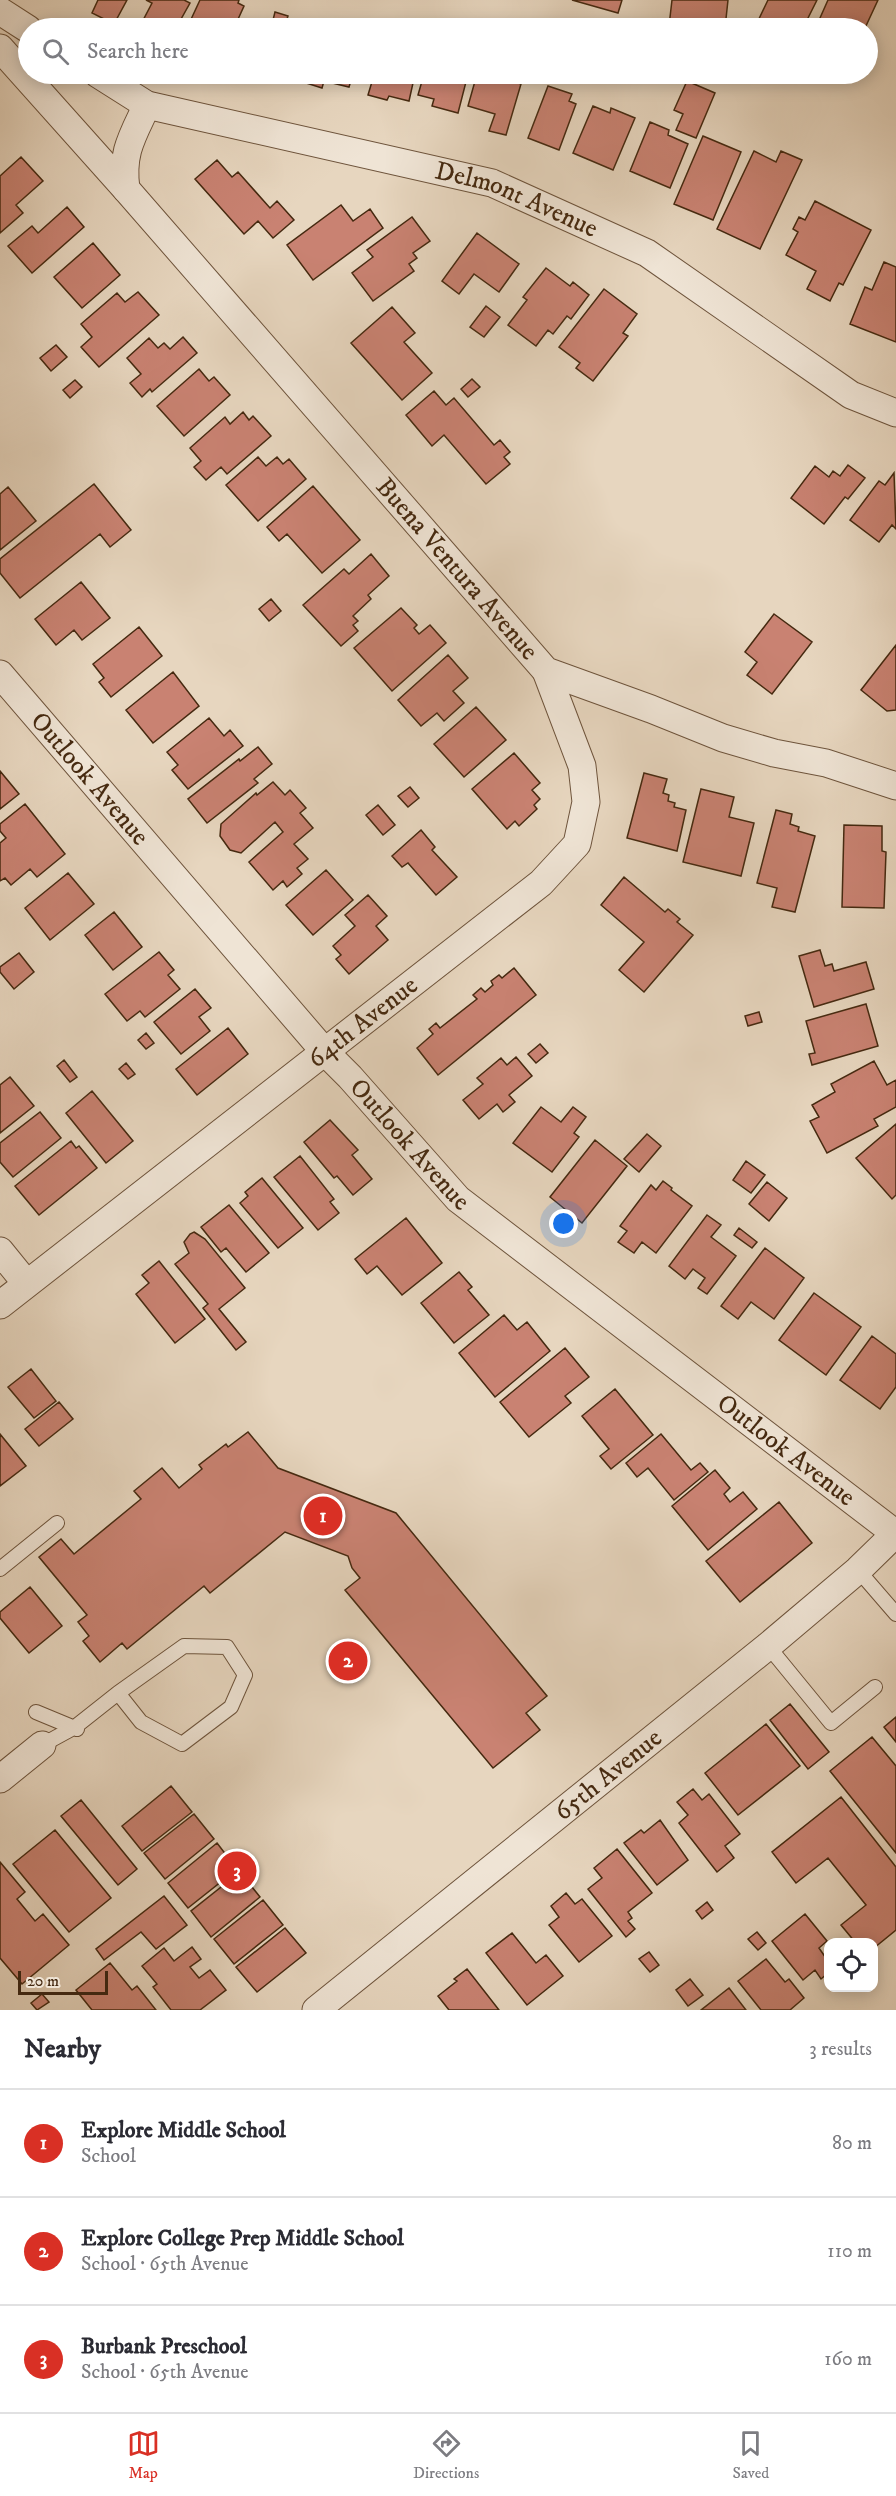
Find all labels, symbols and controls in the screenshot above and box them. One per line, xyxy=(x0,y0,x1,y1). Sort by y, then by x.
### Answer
search box xyxy=(18,18,878,84)
icon: search xyxy=(39,35,72,68)
text: Search here xyxy=(87,38,189,65)
street label: Delmont Avenue xyxy=(432,154,603,245)
street label: Buena Ventura Avenue xyxy=(369,471,546,667)
street label: Outlook Avenue xyxy=(23,705,156,852)
street label: 64th Avenue xyxy=(301,969,425,1075)
street label: Outlook Avenue xyxy=(342,1072,476,1218)
your location xyxy=(549,1209,578,1238)
street label: Outlook Avenue xyxy=(710,1387,862,1513)
pin: 1 xyxy=(304,1494,342,1538)
pin: 2 xyxy=(328,1638,368,1684)
street label: 65th Avenue xyxy=(547,1721,669,1828)
pin: 3 xyxy=(218,1848,256,1894)
map controls xyxy=(824,1938,878,1992)
button: locate xyxy=(824,1938,878,1992)
scale bar xyxy=(18,1968,108,1996)
text: 20 m xyxy=(27,1971,59,1991)
text: Nearby xyxy=(24,2033,101,2066)
text: 3 results xyxy=(809,2037,872,2062)
text: Explore Middle School xyxy=(81,2117,286,2144)
text: 1 xyxy=(40,2131,47,2156)
text: 80 m xyxy=(832,2131,872,2156)
text: School xyxy=(81,2144,136,2169)
text: Explore College Prep Middle School xyxy=(81,2225,404,2252)
text: 2 xyxy=(39,2239,48,2264)
text: 110 m xyxy=(827,2239,872,2264)
text: School · 65th Avenue xyxy=(81,2252,249,2277)
text: Burbank Preschool xyxy=(81,2333,247,2360)
text: 3 xyxy=(40,2347,47,2372)
text: 160 m xyxy=(824,2347,872,2372)
text: School · 65th Avenue xyxy=(81,2360,249,2385)
tab: Map xyxy=(127,2427,160,2483)
tab: Directions xyxy=(413,2427,479,2483)
tab: Saved xyxy=(733,2427,769,2483)

